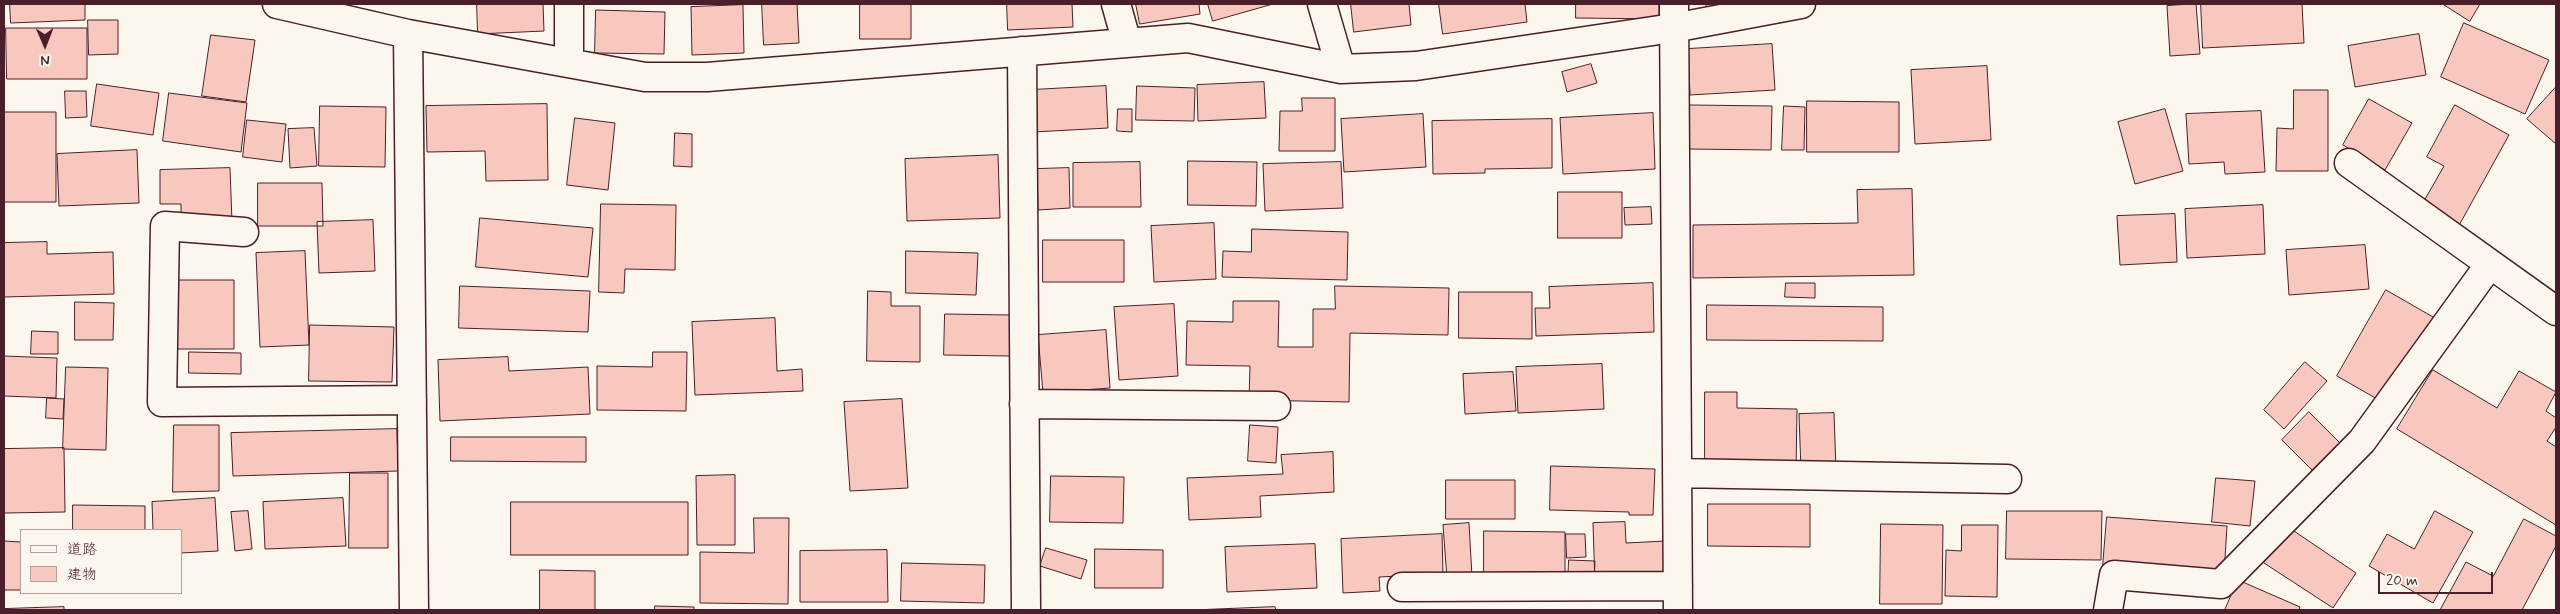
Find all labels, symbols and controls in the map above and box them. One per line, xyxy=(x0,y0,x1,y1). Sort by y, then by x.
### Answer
north arrow xyxy=(20,20,70,70)
text: N xyxy=(40,51,50,69)
legend xyxy=(20,529,182,594)
text: 道路 xyxy=(67,540,97,560)
scale bar xyxy=(2380,562,2495,594)
text: 建物 xyxy=(67,565,97,585)
text: 20 m xyxy=(2386,571,2418,591)

